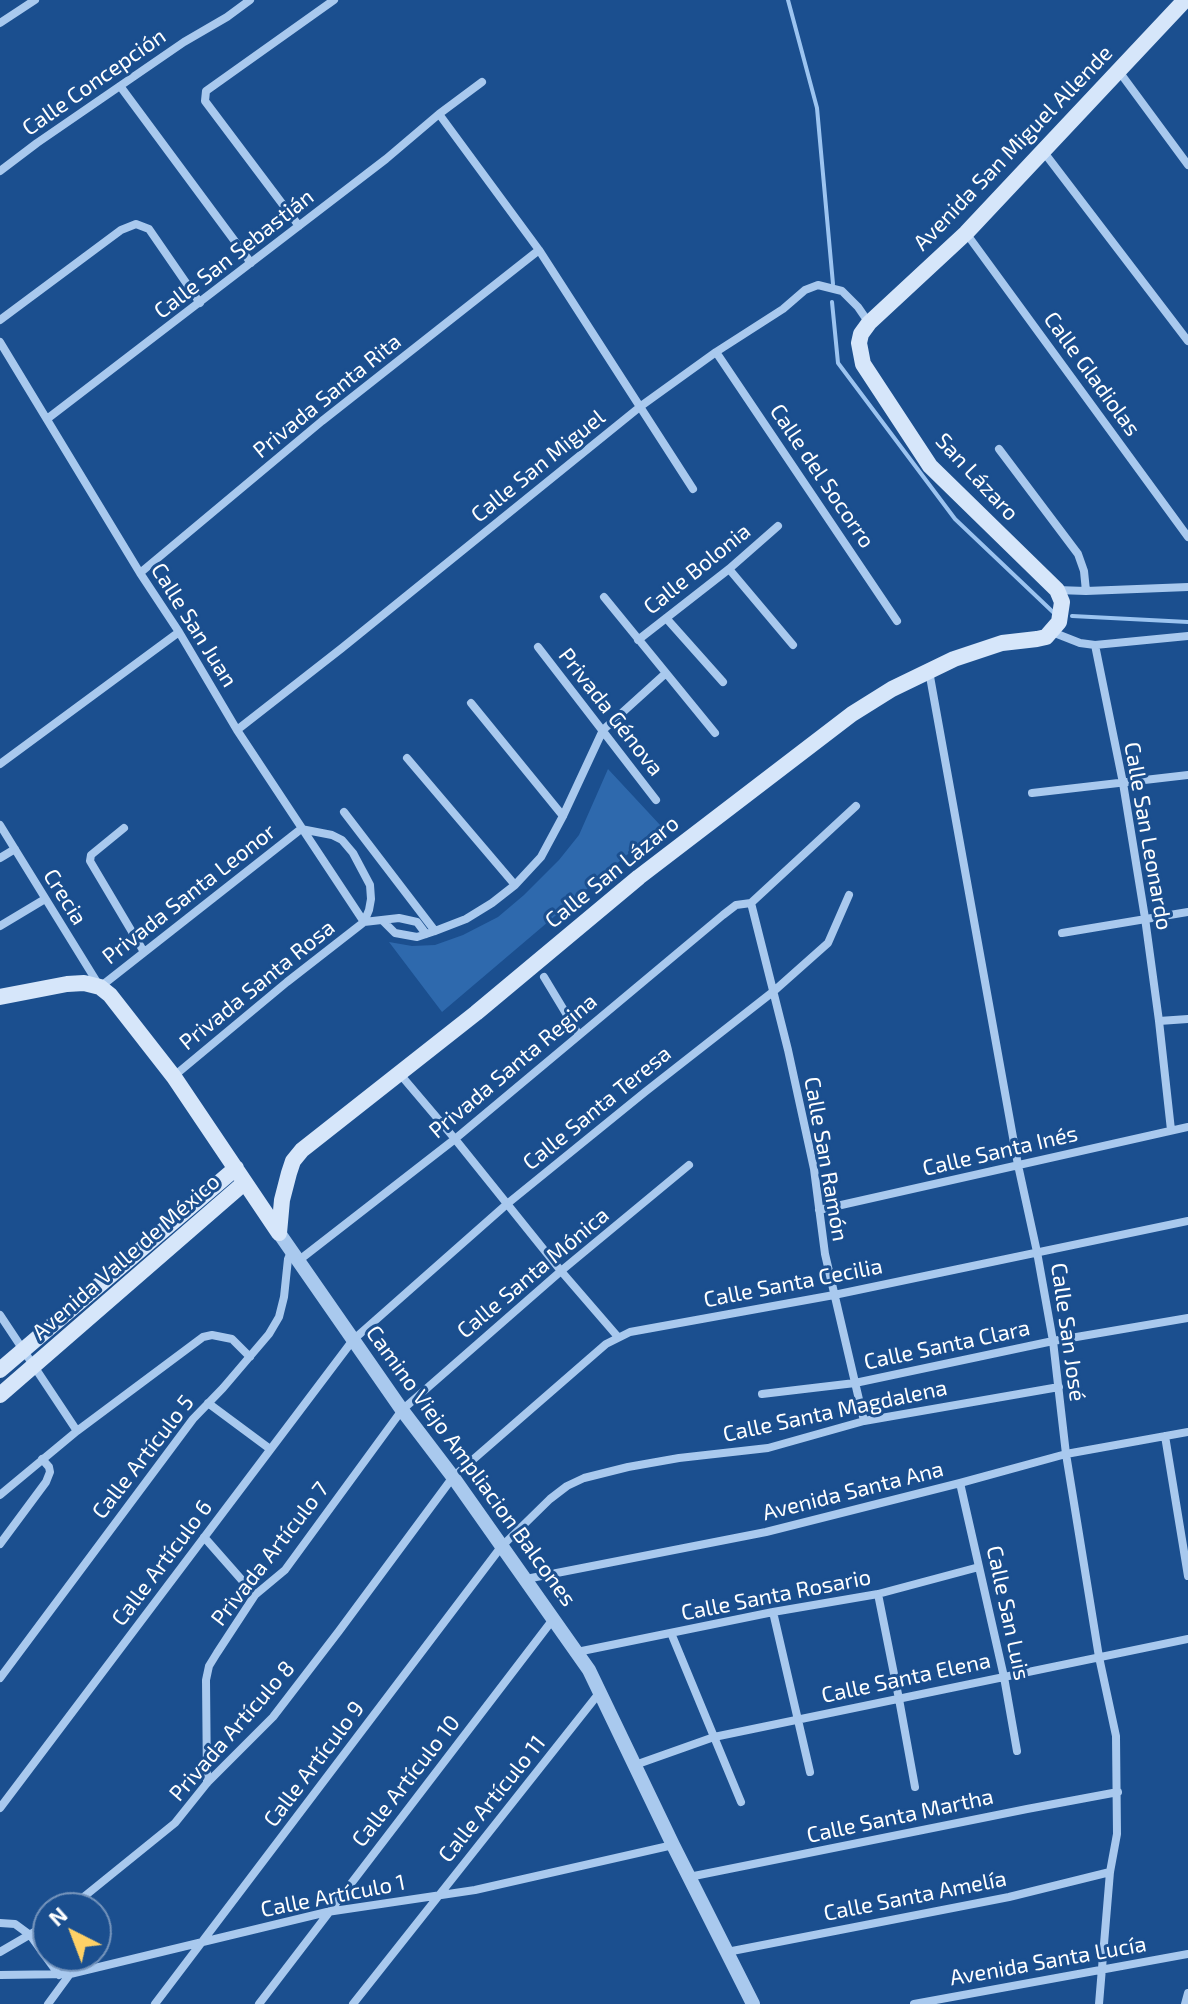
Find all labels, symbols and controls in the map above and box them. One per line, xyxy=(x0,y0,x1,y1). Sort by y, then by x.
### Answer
street label: Calle Concepción xyxy=(17,23,171,141)
street label: Avenida San Miguel Allende xyxy=(908,40,1118,256)
street label: Calle San Sebastián xyxy=(149,184,319,324)
street label: Calle Gladiolas xyxy=(1038,307,1146,441)
street label: Privada Santa Rita xyxy=(248,328,406,464)
street label: Calle del Socorro xyxy=(764,399,880,553)
street label: Calle San Miguel xyxy=(466,404,610,528)
street label: San Lázaro xyxy=(930,428,1024,526)
street label: Calle Bolonia xyxy=(638,518,756,620)
street label: Calle San Juan xyxy=(145,558,243,692)
street label: Privada Génova xyxy=(553,643,669,781)
street label: Calle San Leonardo xyxy=(1118,740,1178,932)
street label: Calle San Lázaro xyxy=(540,810,684,934)
street label: Privada Santa Leonor xyxy=(97,818,281,970)
street label: Crecia xyxy=(38,864,92,930)
street label: Privada Santa Rosa xyxy=(174,914,340,1056)
street label: Privada Santa Regina xyxy=(424,988,602,1144)
street label: Calle Santa Teresa xyxy=(518,1040,676,1176)
street label: Calle San Ramón xyxy=(799,1075,853,1243)
street label: Calle Santa Inés xyxy=(920,1120,1080,1182)
street label: Avenida Valle de México xyxy=(27,1168,225,1346)
street label: Calle Santa Mónica xyxy=(452,1202,614,1344)
street label: Calle Santa Cecilia xyxy=(701,1253,885,1313)
street label: Calle San José xyxy=(1045,1261,1091,1403)
street label: Calle Santa Clara xyxy=(862,1315,1032,1375)
street label: Camino Viejo Ampliacion Balcones xyxy=(360,1321,582,1611)
street label: Calle Santa Magdalena xyxy=(721,1374,949,1448)
street label: Calle Artículo 5 xyxy=(86,1390,200,1524)
street label: Avenida Santa Ana xyxy=(760,1456,946,1526)
street label: Privada Artículo 7 xyxy=(206,1477,334,1631)
street label: Calle Artículo 6 xyxy=(106,1495,218,1631)
street label: Calle San Luis xyxy=(981,1543,1035,1683)
street label: Calle Santa Rosario xyxy=(679,1564,873,1626)
street label: Calle Santa Elena xyxy=(819,1647,993,1709)
street label: Privada Artículo 8 xyxy=(164,1655,300,1807)
street label: Calle Artículo 9 xyxy=(258,1696,370,1832)
street label: Calle Artículo 10 xyxy=(346,1710,466,1852)
street label: Calle Artículo 11 xyxy=(433,1730,551,1868)
street label: Calle Santa Martha xyxy=(804,1783,996,1849)
street label: Calle Santa Amelía xyxy=(821,1865,1009,1927)
street label: Calle Artículo 1 xyxy=(258,1869,408,1923)
north arrow xyxy=(32,1892,112,1972)
text: N xyxy=(43,1901,72,1931)
street label: Avenida Santa Lucía xyxy=(948,1931,1148,1991)

